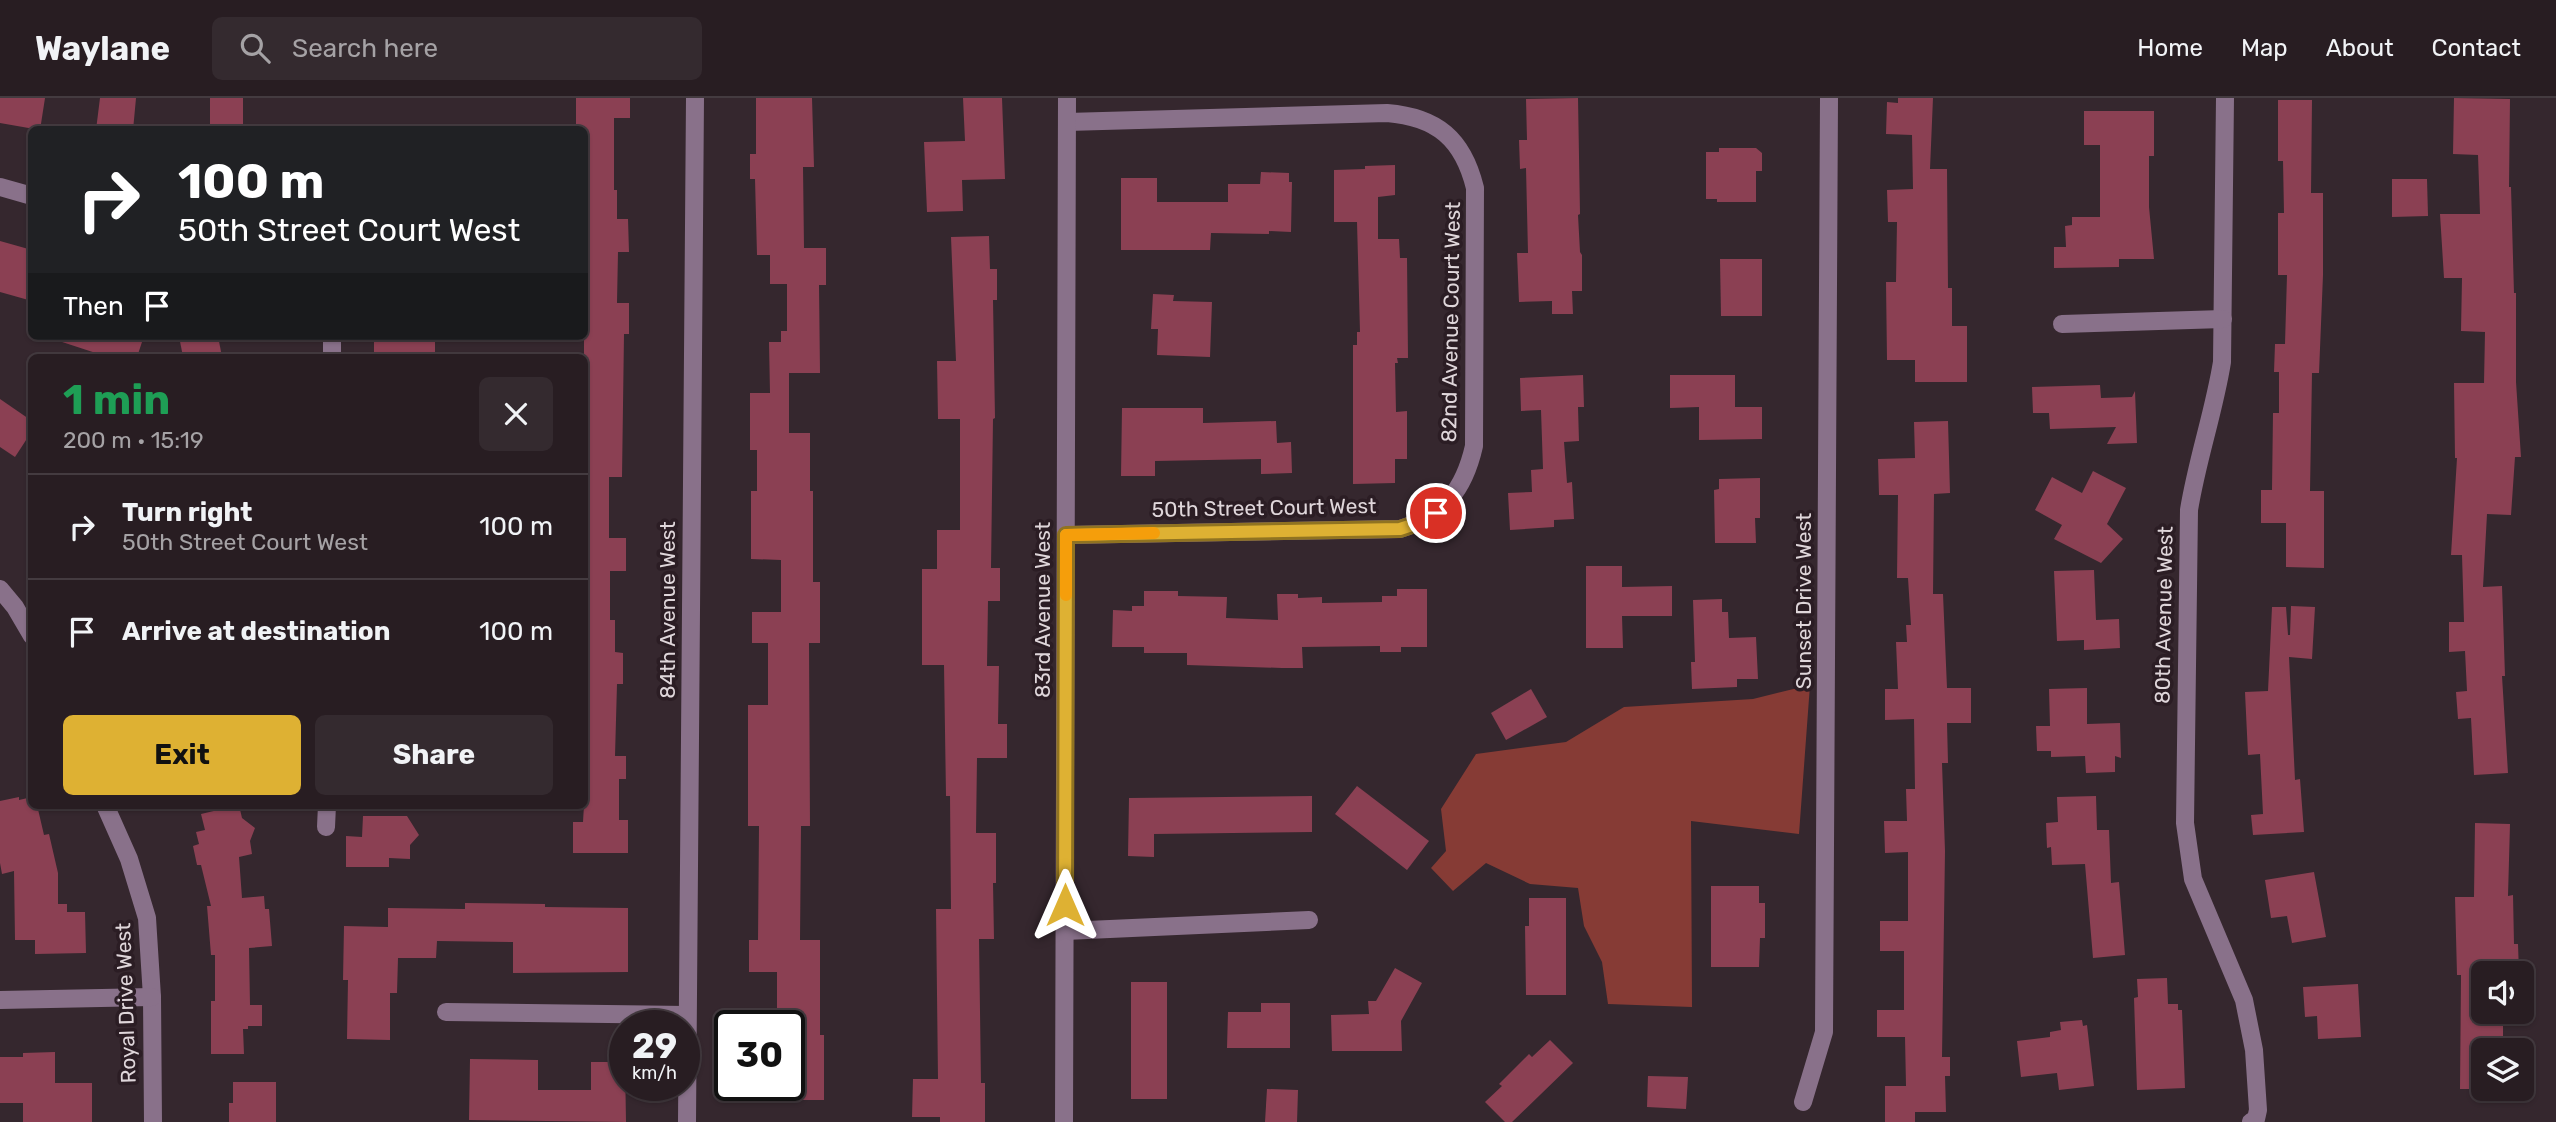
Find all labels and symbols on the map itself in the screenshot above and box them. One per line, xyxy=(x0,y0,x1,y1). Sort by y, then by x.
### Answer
street label: 82nd Avenue Court West xyxy=(1436,201,1465,443)
pin xyxy=(1406,483,1466,543)
street label: 50th Street Court West xyxy=(1152,493,1376,522)
street label: Sunset Drive West xyxy=(1791,513,1816,689)
street label: 84th Avenue West xyxy=(655,521,680,699)
street label: 83rd Avenue West xyxy=(1030,522,1055,698)
street label: 80th Avenue West xyxy=(2149,526,2178,704)
position arrow xyxy=(1028,868,1102,942)
street label: Royal Drive West xyxy=(110,922,141,1084)
speed limit sign: 30 xyxy=(714,1010,805,1101)

